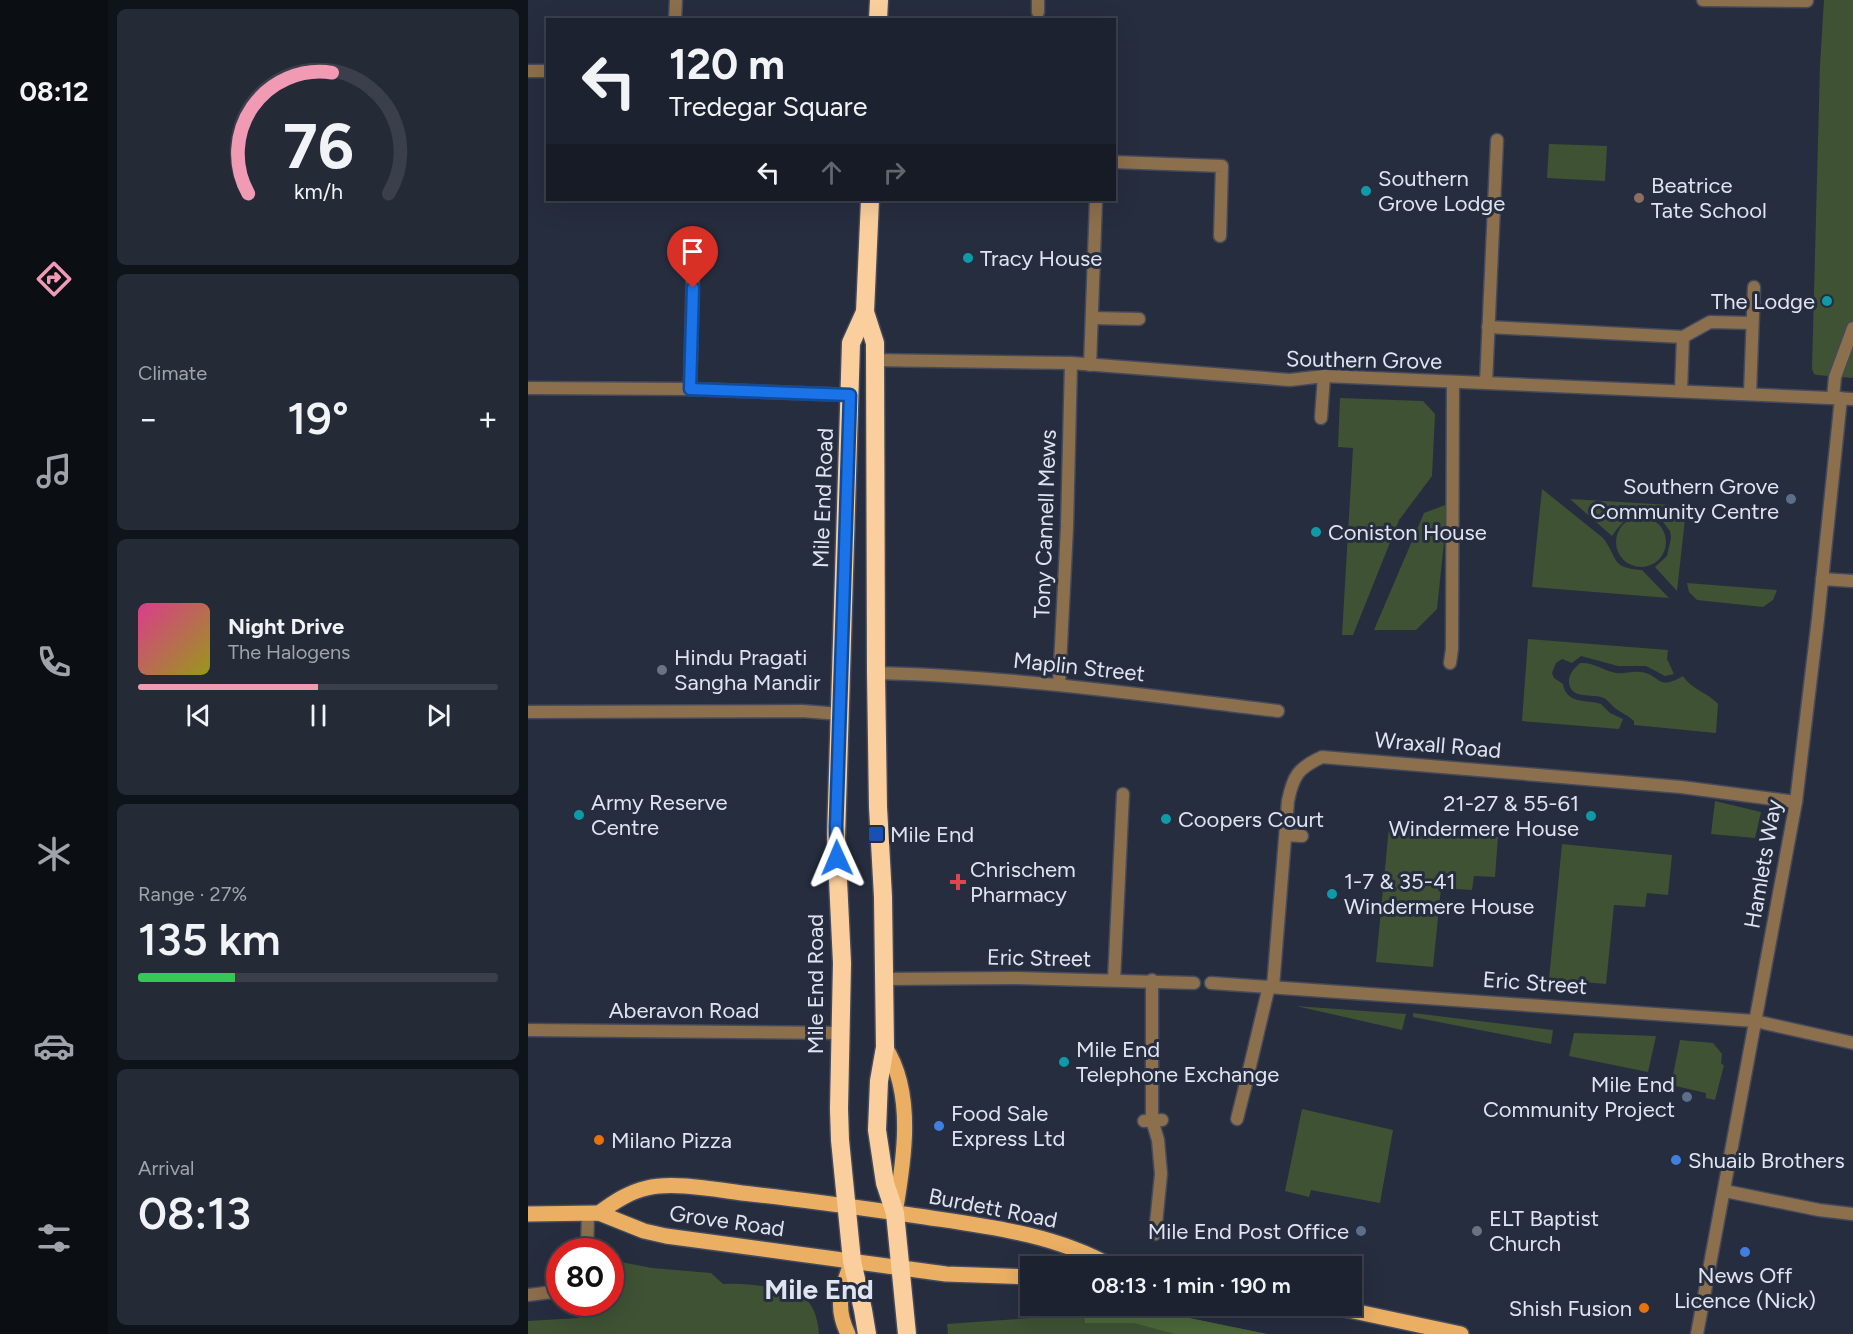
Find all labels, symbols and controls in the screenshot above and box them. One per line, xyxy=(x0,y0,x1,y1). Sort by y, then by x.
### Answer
text: 120 m xyxy=(669,39,785,90)
icon: left xyxy=(570,42,648,120)
text: 08:12 xyxy=(19,75,89,108)
text: Tredegar Square xyxy=(669,90,867,123)
text: 76 xyxy=(283,109,353,184)
icon: left xyxy=(752,156,785,189)
icon: ahead xyxy=(815,156,848,189)
icon: right xyxy=(878,156,911,189)
place label: Southern Grove Lodge xyxy=(1378,165,1505,217)
place label: Beatrice Tate School xyxy=(1651,172,1767,224)
text: km/h xyxy=(294,179,342,204)
marker: Southern Grove Lodge xyxy=(1359,184,1373,198)
marker: Beatrice Tate School xyxy=(1632,191,1646,205)
pin xyxy=(667,226,718,288)
icon: arrive xyxy=(676,235,709,268)
place label: Tracy House xyxy=(980,245,1102,272)
marker: Tracy House xyxy=(961,251,975,265)
icon: directions xyxy=(33,258,75,300)
place label: The Lodge xyxy=(1711,288,1815,315)
marker: The Lodge xyxy=(1820,294,1834,308)
street label: Southern Grove xyxy=(1286,345,1442,375)
text: Climate xyxy=(138,361,207,385)
text: 19° xyxy=(287,391,349,445)
text: − xyxy=(138,399,159,438)
text: + xyxy=(477,399,498,438)
street label: Mile End Road xyxy=(807,427,839,569)
street label: Tony Cannell Mews xyxy=(1028,429,1062,619)
icon: music xyxy=(33,450,75,492)
place label: Southern Grove Community Centre xyxy=(1590,473,1779,525)
marker: Southern Grove Community Centre xyxy=(1784,492,1798,506)
place label: Coniston House xyxy=(1328,519,1487,546)
marker: Coniston House xyxy=(1309,525,1323,539)
text: Night Drive xyxy=(228,613,344,640)
text: The Halogens xyxy=(228,640,350,664)
icon: phone xyxy=(33,641,75,683)
place label: Hindu Pragati Sangha Mandir xyxy=(674,644,821,696)
street label: Maplin Street xyxy=(1012,647,1146,687)
marker: Hindu Pragati Sangha Mandir xyxy=(655,663,669,677)
icon: previous xyxy=(182,699,215,732)
icon: pause xyxy=(302,699,335,732)
icon: next xyxy=(422,699,455,732)
street label: Wraxall Road xyxy=(1374,726,1502,764)
place label: Army Reserve Centre xyxy=(591,789,728,841)
place label: 21-27 & 55-61 Windermere House xyxy=(1389,790,1579,842)
street label: Hamlets Way xyxy=(1738,797,1788,930)
place label: Coopers Court xyxy=(1178,806,1324,833)
marker: Army Reserve Centre xyxy=(572,808,586,822)
marker: 21-27 & 55-61 Windermere House xyxy=(1584,809,1598,823)
marker: Coopers Court xyxy=(1159,812,1173,826)
place label: Mile End xyxy=(890,821,974,848)
marker: Mile End xyxy=(867,825,885,843)
position arrow xyxy=(805,826,869,890)
icon: climate xyxy=(33,833,75,875)
place label: Chrischem Pharmacy xyxy=(970,856,1076,908)
place label: 1-7 & 35-41 Windermere House xyxy=(1344,868,1534,920)
marker: Chrischem Pharmacy xyxy=(951,875,965,889)
text: Range · 27% xyxy=(138,882,247,906)
marker: 1-7 & 35-41 Windermere House xyxy=(1325,887,1339,901)
text: 135 km xyxy=(138,912,281,966)
street label: Mile End Road xyxy=(802,914,829,1054)
street label: Eric Street xyxy=(987,944,1091,972)
street label: Eric Street xyxy=(1482,966,1588,1000)
street label: Aberavon Road xyxy=(609,997,759,1024)
icon: car xyxy=(33,1025,75,1067)
place label: Mile End Telephone Exchange xyxy=(1076,1036,1279,1088)
marker: Mile End Telephone Exchange xyxy=(1057,1055,1071,1069)
place label: Mile End Community Project xyxy=(1483,1071,1675,1123)
marker: Mile End Community Project xyxy=(1680,1090,1694,1104)
place label: Food Sale Express Ltd xyxy=(951,1100,1065,1152)
marker: Food Sale Express Ltd xyxy=(932,1119,946,1133)
place label: Milano Pizza xyxy=(611,1127,732,1154)
marker: Milano Pizza xyxy=(592,1133,606,1147)
place label: Shuaib Brothers xyxy=(1688,1147,1845,1174)
marker: Shuaib Brothers xyxy=(1669,1153,1683,1167)
text: Arrival xyxy=(138,1156,194,1180)
street label: Burdett Road xyxy=(926,1182,1060,1234)
text: 08:13 xyxy=(138,1186,251,1240)
street label: Grove Road xyxy=(668,1200,786,1242)
place label: ELT Baptist Church xyxy=(1489,1205,1599,1257)
icon: filters xyxy=(33,1217,75,1259)
place label: Mile End Post Office xyxy=(1148,1218,1349,1245)
marker: Mile End Post Office xyxy=(1354,1224,1368,1238)
marker: ELT Baptist Church xyxy=(1470,1224,1484,1238)
speed limit sign: 80 xyxy=(546,1238,624,1316)
marker: News Off Licence (Nick) xyxy=(1738,1245,1752,1259)
place label: News Off Licence (Nick) xyxy=(1674,1262,1816,1314)
district label: Mile End xyxy=(764,1272,874,1306)
text: 08:13 · 1 min · 190 m xyxy=(1091,1272,1291,1299)
place label: Shish Fusion xyxy=(1509,1295,1632,1322)
marker: Shish Fusion xyxy=(1637,1301,1651,1315)

